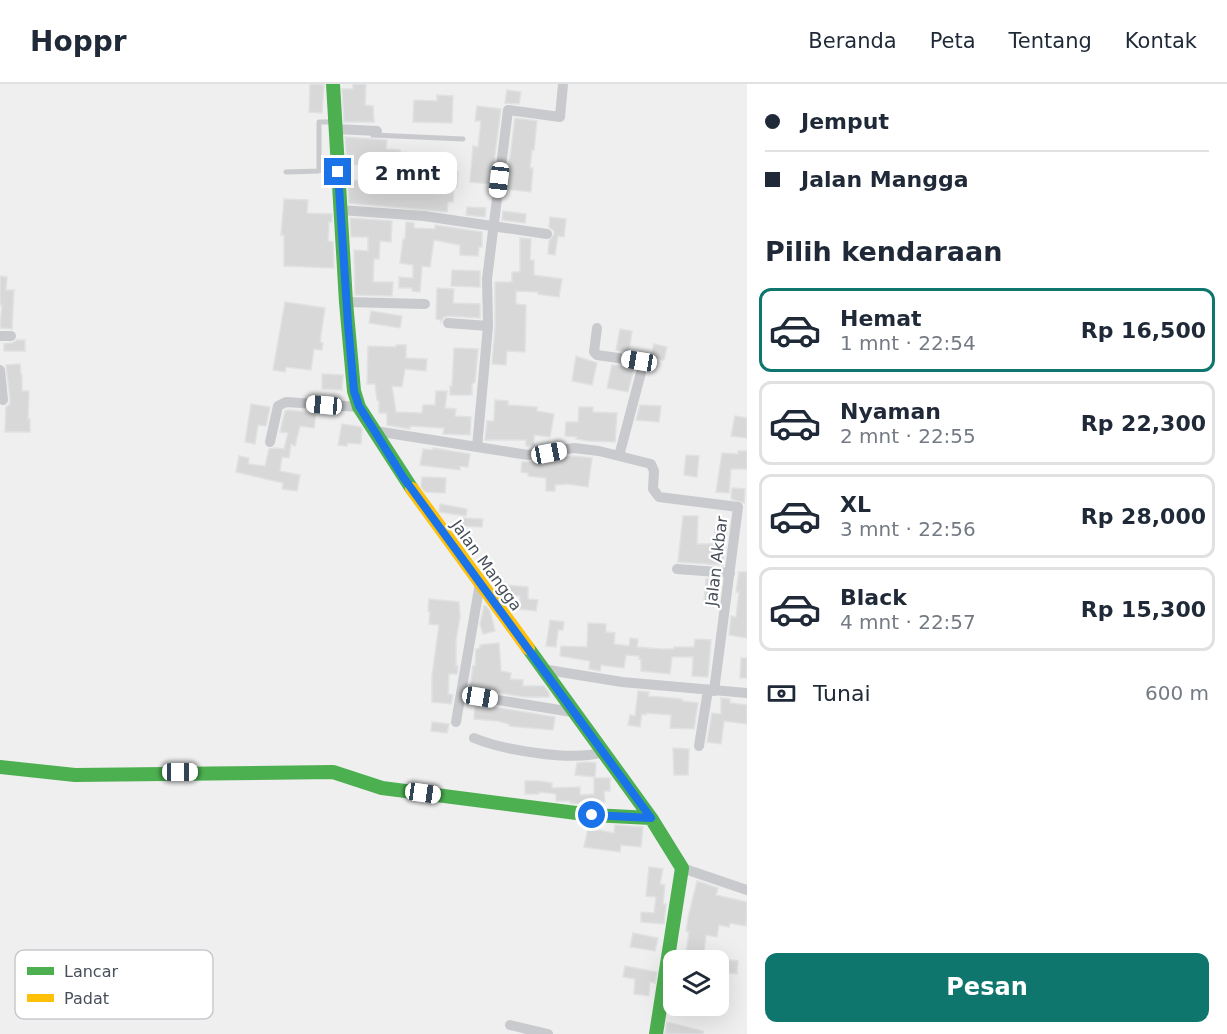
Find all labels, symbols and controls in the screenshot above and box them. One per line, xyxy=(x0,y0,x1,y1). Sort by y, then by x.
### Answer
text: Hoppr xyxy=(30,25,127,58)
text: Beranda xyxy=(808,29,897,53)
text: Peta xyxy=(930,29,976,53)
text: Tentang xyxy=(1009,29,1092,53)
text: Kontak xyxy=(1125,29,1197,53)
text: Jemput xyxy=(801,109,889,134)
callout: 2 mnt xyxy=(359,151,458,193)
route end xyxy=(324,158,351,185)
text: 2 mnt xyxy=(375,161,440,185)
car xyxy=(488,161,510,199)
text: Jalan Mangga xyxy=(801,167,968,192)
text: Pilih kendaraan xyxy=(765,236,1002,267)
icon: car xyxy=(768,303,822,357)
text: Hemat xyxy=(840,306,922,331)
text: Rp 16,500 xyxy=(1081,318,1206,343)
text: 1 mnt · 22:54 xyxy=(840,331,976,355)
car xyxy=(620,349,658,373)
car xyxy=(305,394,343,416)
icon: car xyxy=(768,396,822,450)
text: Nyaman xyxy=(840,399,941,424)
text: Rp 22,300 xyxy=(1081,411,1206,436)
text: 2 mnt · 22:55 xyxy=(840,424,976,448)
car xyxy=(530,441,568,465)
icon: car xyxy=(768,489,822,543)
text: XL xyxy=(840,492,871,517)
text: Rp 28,000 xyxy=(1081,504,1206,529)
street label: Jalan Akbar xyxy=(701,514,732,608)
street label: Jalan Mangga xyxy=(447,515,526,615)
text: 3 mnt · 22:56 xyxy=(840,517,976,541)
icon: car xyxy=(768,582,822,636)
text: Black xyxy=(840,585,907,610)
text: Rp 15,300 xyxy=(1081,597,1206,622)
text: 4 mnt · 22:57 xyxy=(840,610,976,634)
icon: cash xyxy=(765,677,798,710)
text: Tunai xyxy=(813,681,871,706)
text: 600 m xyxy=(1145,681,1209,705)
car xyxy=(461,685,499,709)
car xyxy=(162,763,198,781)
car xyxy=(404,782,442,804)
route start xyxy=(578,801,605,828)
legend xyxy=(15,950,213,1019)
map controls xyxy=(663,950,729,1016)
button: layers xyxy=(663,950,729,1016)
button: Pesan xyxy=(765,953,1209,1022)
text: Lancar xyxy=(64,962,118,981)
text: Padat xyxy=(64,989,109,1008)

